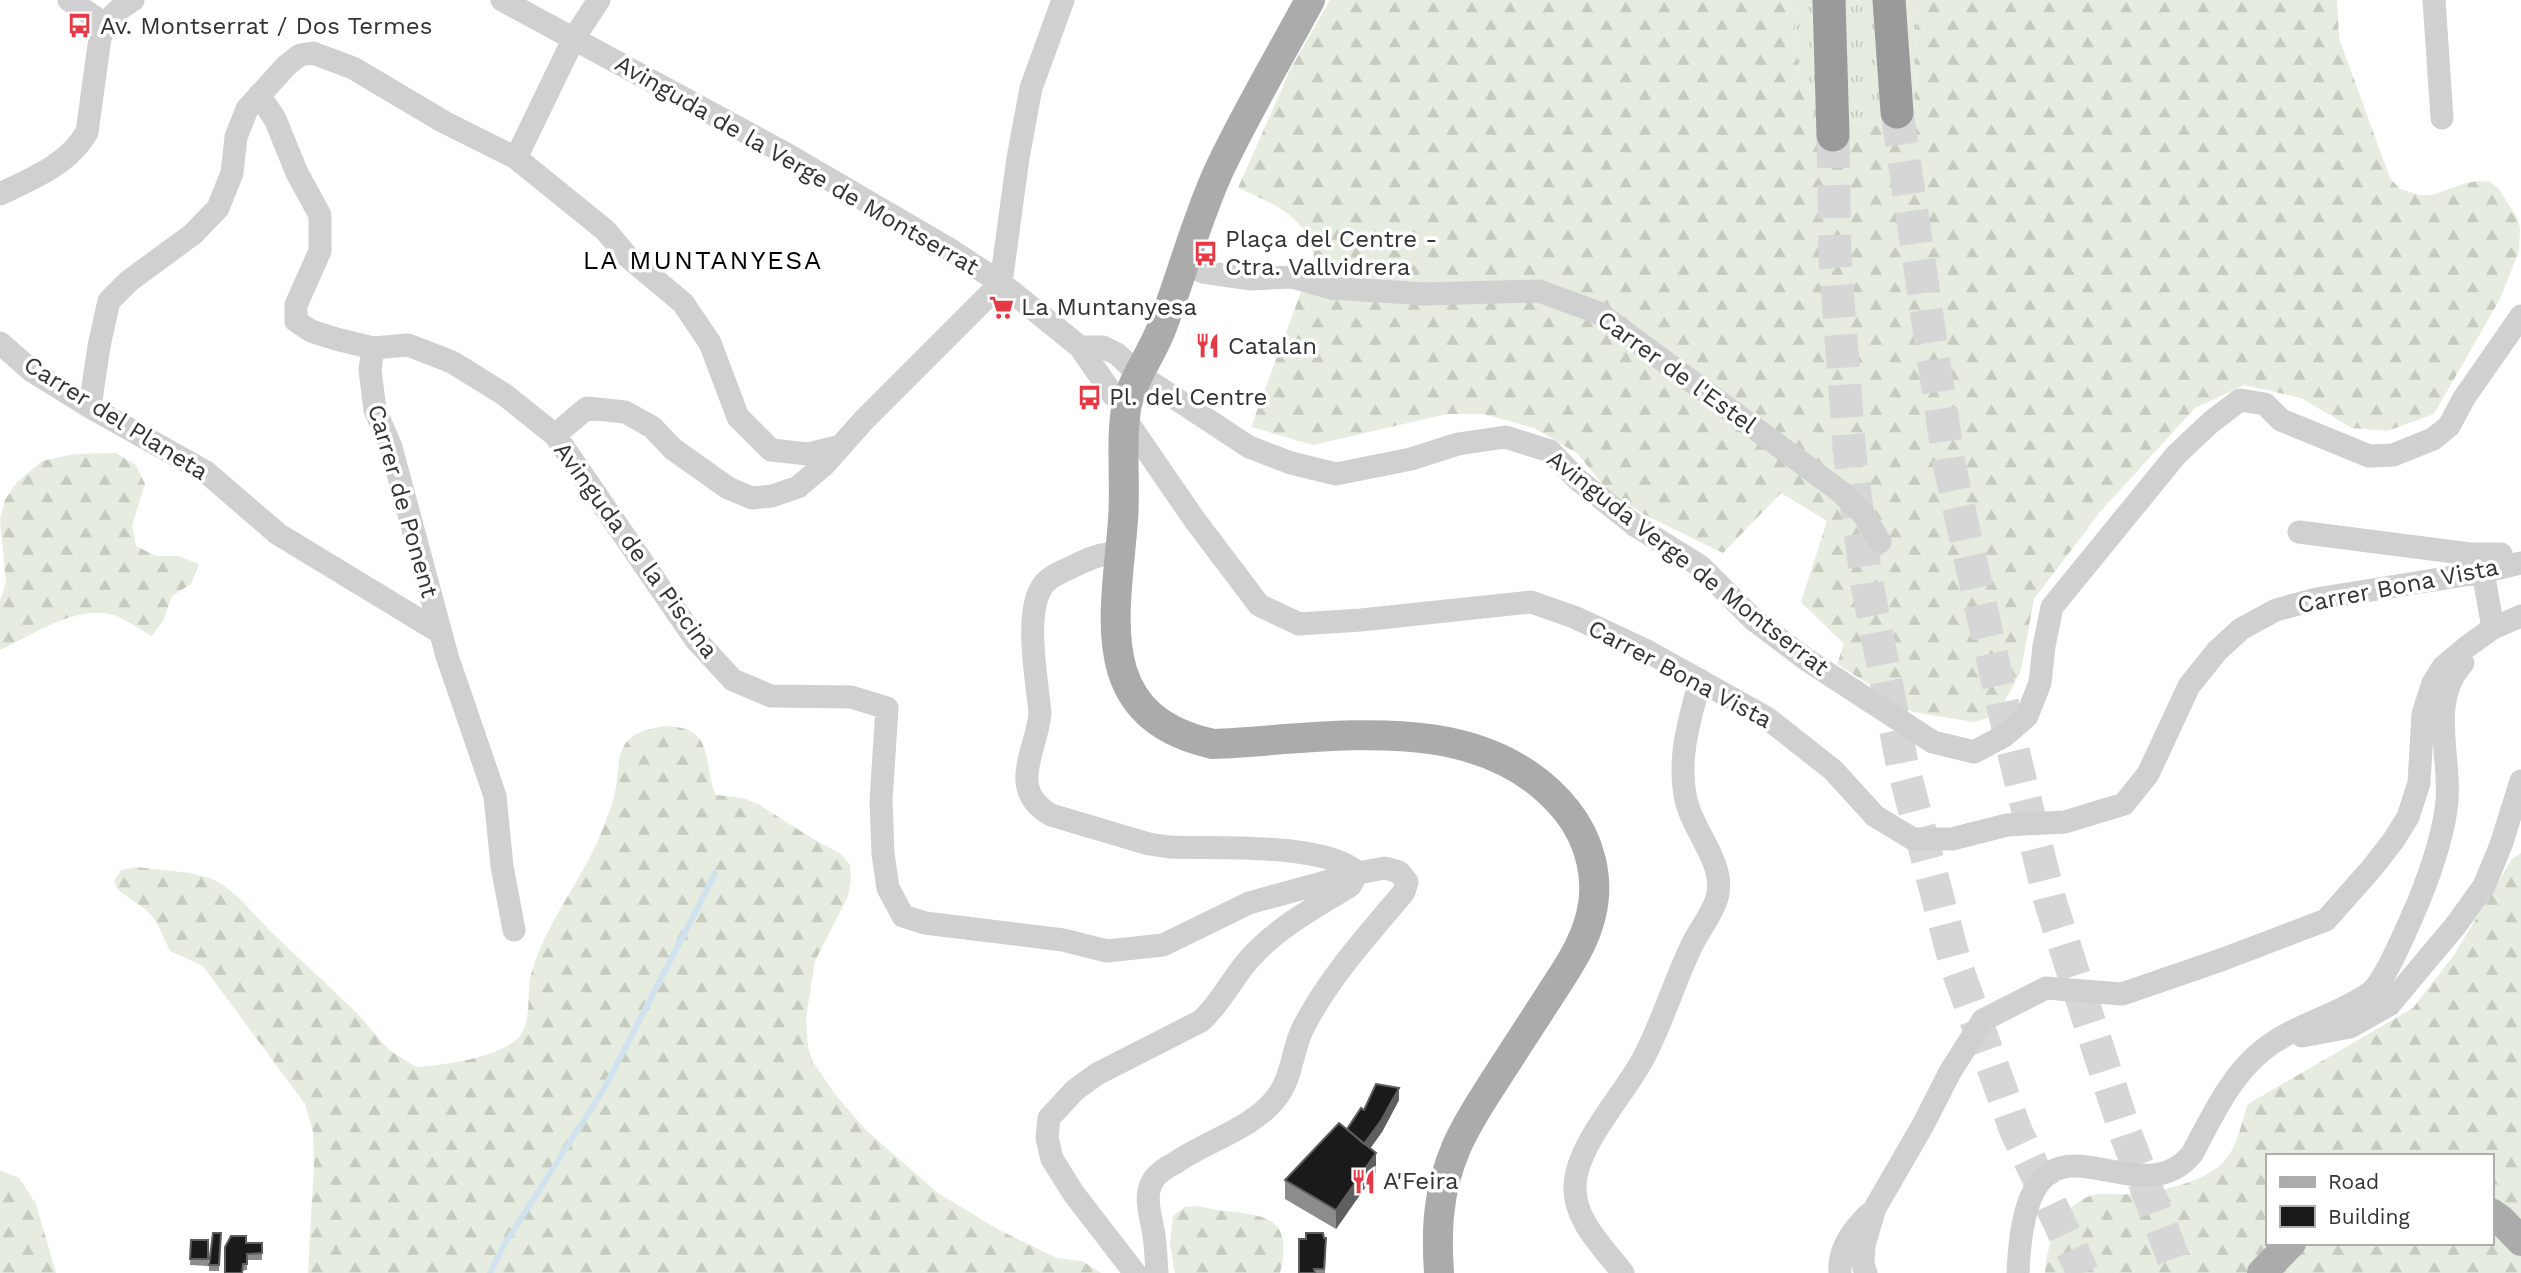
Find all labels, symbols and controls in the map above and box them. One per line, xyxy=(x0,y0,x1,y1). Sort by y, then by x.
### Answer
bus stop icon: Av. Montserrat / Dos Termes xyxy=(66,12,94,40)
place label: Av. Montserrat / Dos Termes xyxy=(100,12,432,40)
street label: Avinguda de la Verge de Montserrat xyxy=(610,49,984,281)
place label: Plaça del Centre - Ctra. Vallvidrera xyxy=(1225,225,1438,281)
bus stop icon: Plaça del Centre - Ctra. Vallvidrera xyxy=(1191,239,1219,267)
district label: LA MUNTANYESA xyxy=(583,245,823,275)
supermarket icon: La Muntanyesa xyxy=(987,293,1015,321)
place label: La Muntanyesa xyxy=(1021,293,1197,321)
street label: Carrer de l'Estel xyxy=(1592,305,1762,439)
restaurant icon: Catalan xyxy=(1194,332,1222,360)
place label: Catalan xyxy=(1228,332,1317,360)
street label: Carrer del Planeta xyxy=(19,350,213,486)
bus stop icon: Pl. del Centre xyxy=(1075,383,1103,411)
place label: Pl. del Centre xyxy=(1109,383,1267,411)
street label: Carrer de Ponent xyxy=(362,401,444,601)
street label: Avinguda de la Piscina xyxy=(548,437,724,663)
street label: Avinguda Verge de Montserrat xyxy=(1542,444,1834,682)
street label: Carrer Bona Vista xyxy=(2295,553,2501,619)
street label: Carrer Bona Vista xyxy=(1583,614,1777,734)
legend xyxy=(2266,1154,2493,1245)
restaurant icon: A'Feira xyxy=(1349,1167,1377,1195)
place label: A'Feira xyxy=(1383,1167,1459,1195)
text: Road xyxy=(2328,1169,2379,1194)
text: Building xyxy=(2328,1204,2410,1229)

